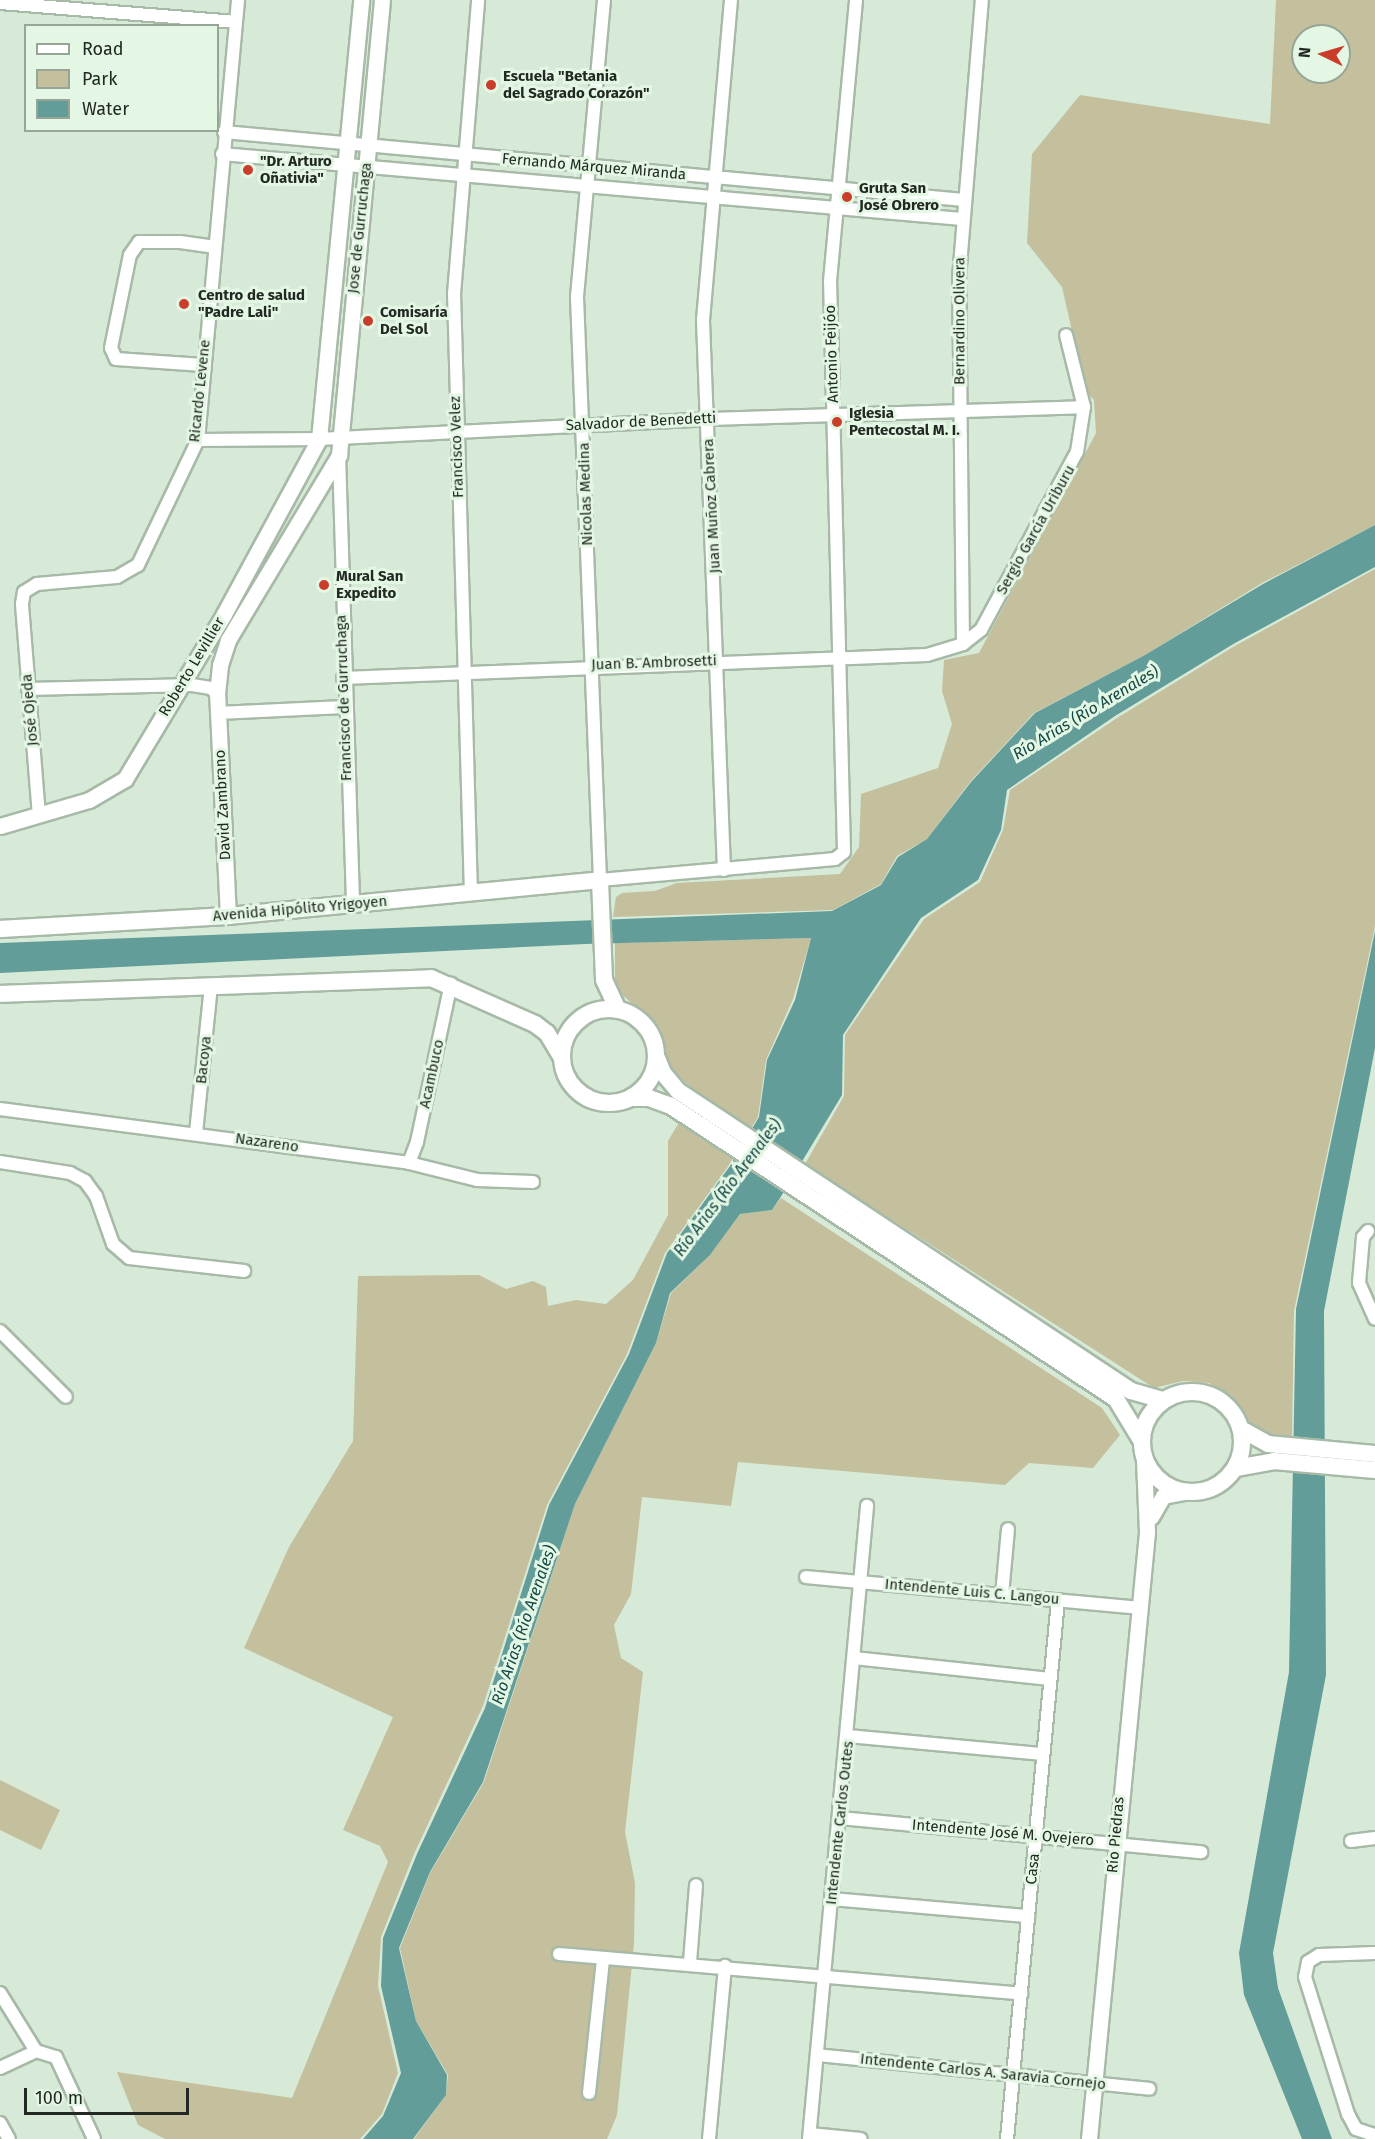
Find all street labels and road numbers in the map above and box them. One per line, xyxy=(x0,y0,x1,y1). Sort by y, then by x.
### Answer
street label: Fernando Márquez Miranda xyxy=(501,150,687,184)
street label: Jose de Gurruchaga xyxy=(344,162,376,294)
street label: Bernardino Olivera xyxy=(951,257,969,385)
street label: Antonio Feijóo xyxy=(821,305,843,403)
street label: Ricardo Levene xyxy=(186,339,214,443)
street label: Francisco Velez xyxy=(446,396,468,498)
street label: Salvador de Benedetti xyxy=(565,409,717,435)
street label: Juan Muñoz Cabrera xyxy=(699,438,725,574)
street label: Nicolas Medina xyxy=(575,442,597,546)
street label: Sergio García Uriburu xyxy=(993,462,1079,598)
street label: Roberto Levillier xyxy=(155,614,229,720)
street label: Francisco de Gurruchaga xyxy=(332,615,356,781)
street label: Juan B. Ambrosetti xyxy=(591,652,717,674)
street label: José Ojeda xyxy=(18,673,42,747)
street label: David Zambrano xyxy=(211,749,235,861)
street label: Avenida Hipólito Yrigoyen xyxy=(212,892,388,926)
street label: Bacoya xyxy=(193,1035,215,1085)
street label: Acambuco xyxy=(416,1038,448,1110)
street label: Nazareno xyxy=(234,1130,300,1156)
street label: Intendente Luis C. Langou xyxy=(884,1575,1060,1609)
street label: Intendente Carlos Outes xyxy=(822,1740,858,1906)
street label: Río Piedras xyxy=(1104,1796,1128,1874)
street label: Intendente José M. Ovejero xyxy=(911,1816,1095,1850)
street label: Casa xyxy=(1022,1853,1044,1885)
street label: Intendente Carlos A. Saravia Cornejo xyxy=(859,2050,1107,2094)

